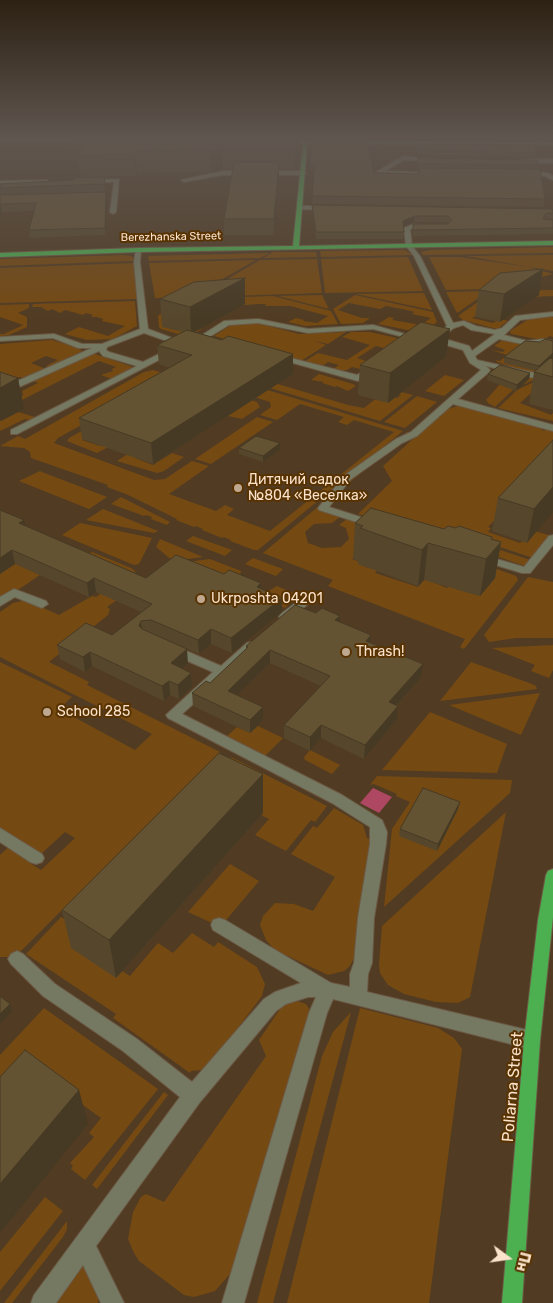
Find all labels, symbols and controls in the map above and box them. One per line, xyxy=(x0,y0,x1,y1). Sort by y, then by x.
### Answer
street label: Berezhanska Street xyxy=(121,230,221,244)
place label: Дитячий садок №804 «Веселка» xyxy=(248,472,367,504)
marker: Дитячий садок №804 «Веселка» xyxy=(232,482,244,494)
place label: Ukrposhta 04201 xyxy=(211,591,323,607)
marker: Ukrposhta 04201 xyxy=(195,593,207,605)
place label: Thrash! xyxy=(356,644,404,660)
marker: Thrash! xyxy=(340,646,352,658)
place label: School 285 xyxy=(57,704,130,720)
marker: School 285 xyxy=(41,706,53,718)
street label: Poliarna Street xyxy=(499,1031,527,1143)
north arrow xyxy=(483,1233,533,1283)
text: Пн xyxy=(512,1250,534,1273)

